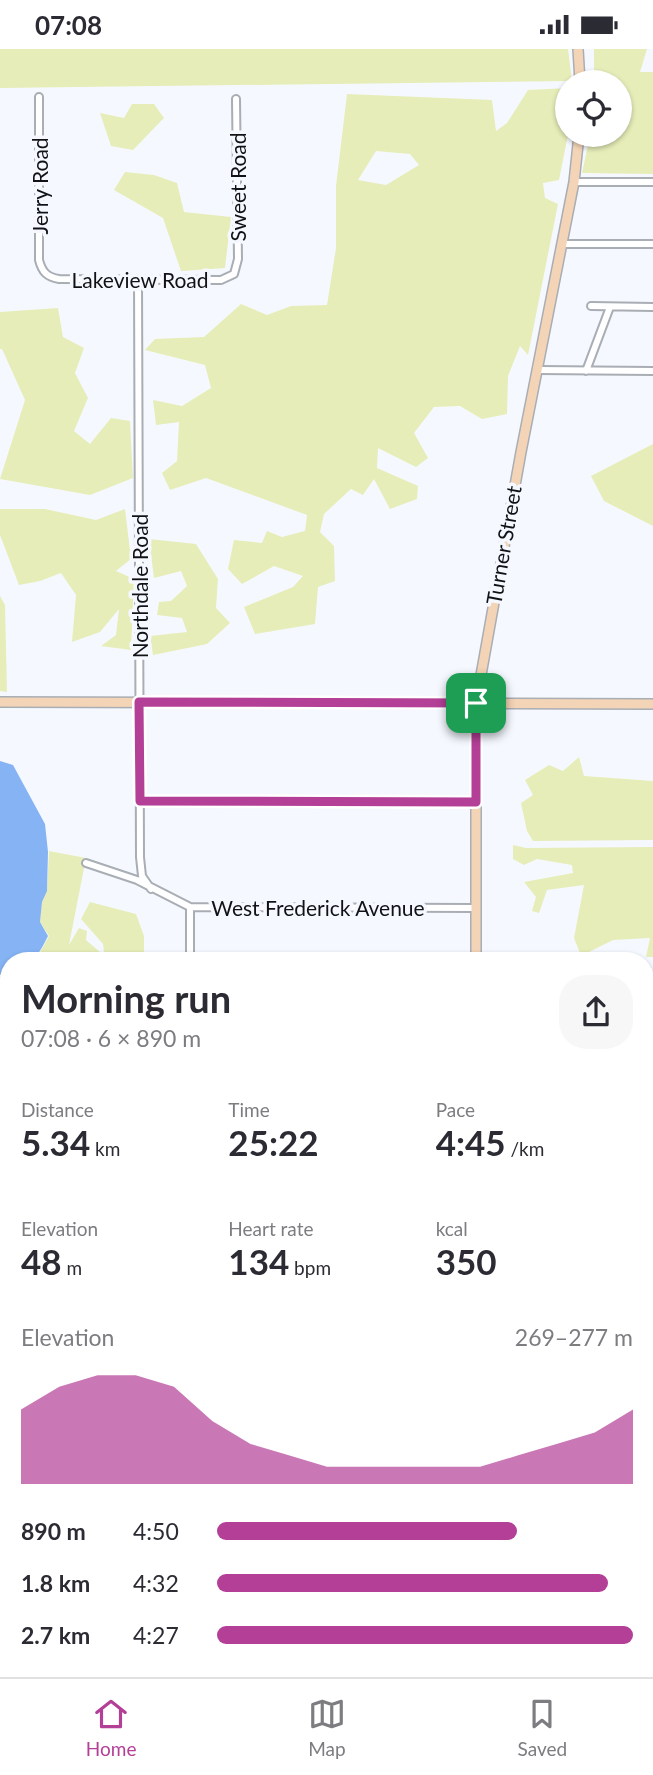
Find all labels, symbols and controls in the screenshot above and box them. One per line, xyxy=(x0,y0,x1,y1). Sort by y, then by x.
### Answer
text: 07:08 xyxy=(35,9,102,41)
map controls xyxy=(555,70,632,147)
button: locate xyxy=(555,70,632,147)
street label: Sweet Road xyxy=(225,133,250,241)
street label: Jerry Road xyxy=(27,137,52,235)
street label: Lakeview Road xyxy=(71,267,209,292)
street label: Turner Street xyxy=(480,483,526,606)
street label: Northdale Road xyxy=(127,514,152,658)
pin xyxy=(446,673,506,733)
icon: arrive xyxy=(457,684,495,722)
street label: West Frederick Avenue xyxy=(211,895,425,920)
text: Morning run xyxy=(21,975,231,1021)
button: share xyxy=(559,975,633,1049)
text: 07:08 · 6 × 890 m xyxy=(21,1024,201,1052)
text: Distance xyxy=(21,1098,94,1121)
text: Time xyxy=(228,1098,270,1121)
text: Pace xyxy=(436,1098,475,1121)
text: 5.34 xyxy=(21,1121,90,1163)
text: 25:22 xyxy=(228,1121,319,1163)
text: 4:45 xyxy=(436,1121,506,1163)
text: km xyxy=(90,1137,120,1160)
text: /km xyxy=(506,1137,544,1160)
text: Elevation xyxy=(21,1217,98,1240)
text: Heart rate xyxy=(228,1217,314,1240)
text: kcal xyxy=(436,1217,468,1240)
text: 48 xyxy=(21,1240,62,1282)
text: 134 xyxy=(228,1240,289,1282)
text: 350 xyxy=(436,1240,497,1282)
text: m xyxy=(62,1256,82,1279)
text: bpm xyxy=(289,1256,331,1279)
text: Elevation xyxy=(21,1323,114,1351)
text: 269–277 m xyxy=(515,1323,633,1351)
text: 890 m xyxy=(21,1517,86,1545)
text: 4:50 xyxy=(133,1517,179,1545)
text: 1.8 km xyxy=(21,1569,90,1597)
text: 4:32 xyxy=(133,1569,179,1597)
text: 2.7 km xyxy=(21,1621,90,1649)
text: 4:27 xyxy=(133,1621,179,1649)
tab: Home xyxy=(86,1695,136,1760)
tab: Map xyxy=(308,1695,346,1760)
tab: Saved xyxy=(518,1695,567,1760)

